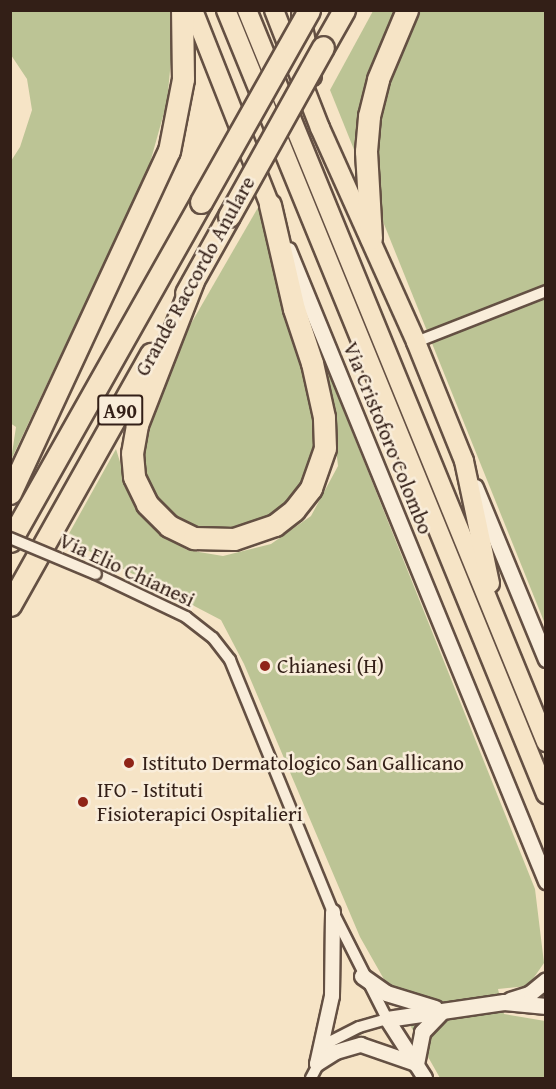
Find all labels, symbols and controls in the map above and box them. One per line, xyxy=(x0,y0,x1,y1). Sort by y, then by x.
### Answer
street label: Grande Raccordo Anulare xyxy=(130,172,260,380)
street label: Via Cristoforo Colombo xyxy=(338,338,438,538)
road number: A90 xyxy=(96,393,144,427)
street label: Via Elio Chianesi xyxy=(55,528,199,612)
place label: Chianesi (H) xyxy=(277,653,384,679)
marker: Chianesi (H) xyxy=(258,659,272,673)
place label: Istituto Dermatologico San Gallicano xyxy=(142,750,464,776)
marker: Istituto Dermatologico San Gallicano xyxy=(120,754,138,772)
place label: IFO - Istituti Fisioterapici Ospitalieri xyxy=(97,777,303,827)
marker: IFO - Istituti Fisioterapici Ospitalieri xyxy=(74,793,92,811)

